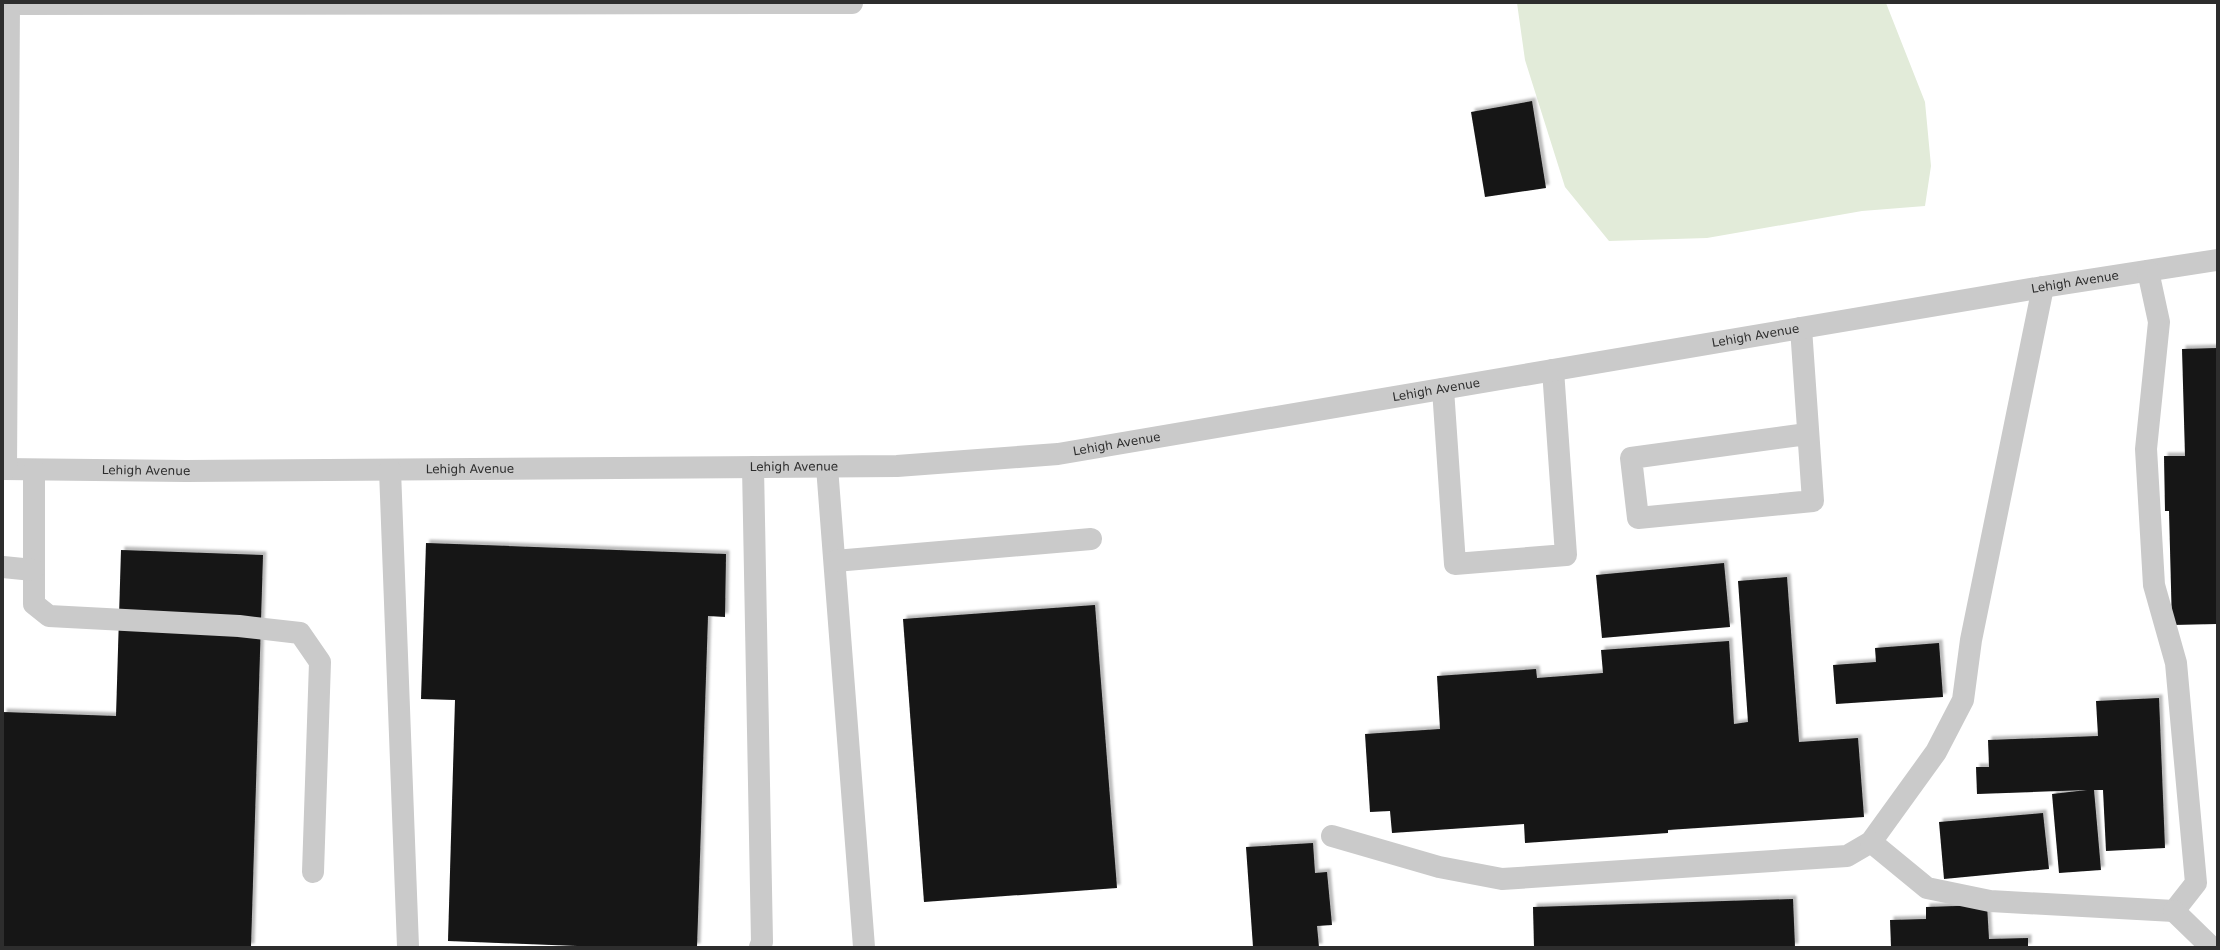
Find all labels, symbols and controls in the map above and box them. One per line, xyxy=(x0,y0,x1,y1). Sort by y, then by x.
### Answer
street label: Lehigh Avenue xyxy=(2030,268,2120,296)
street label: Lehigh Avenue xyxy=(1711,321,1800,350)
street label: Lehigh Avenue xyxy=(1391,376,1481,404)
street label: Lehigh Avenue xyxy=(1072,430,1161,458)
street label: Lehigh Avenue xyxy=(750,459,838,474)
street label: Lehigh Avenue xyxy=(426,462,514,476)
street label: Lehigh Avenue xyxy=(102,463,190,478)

